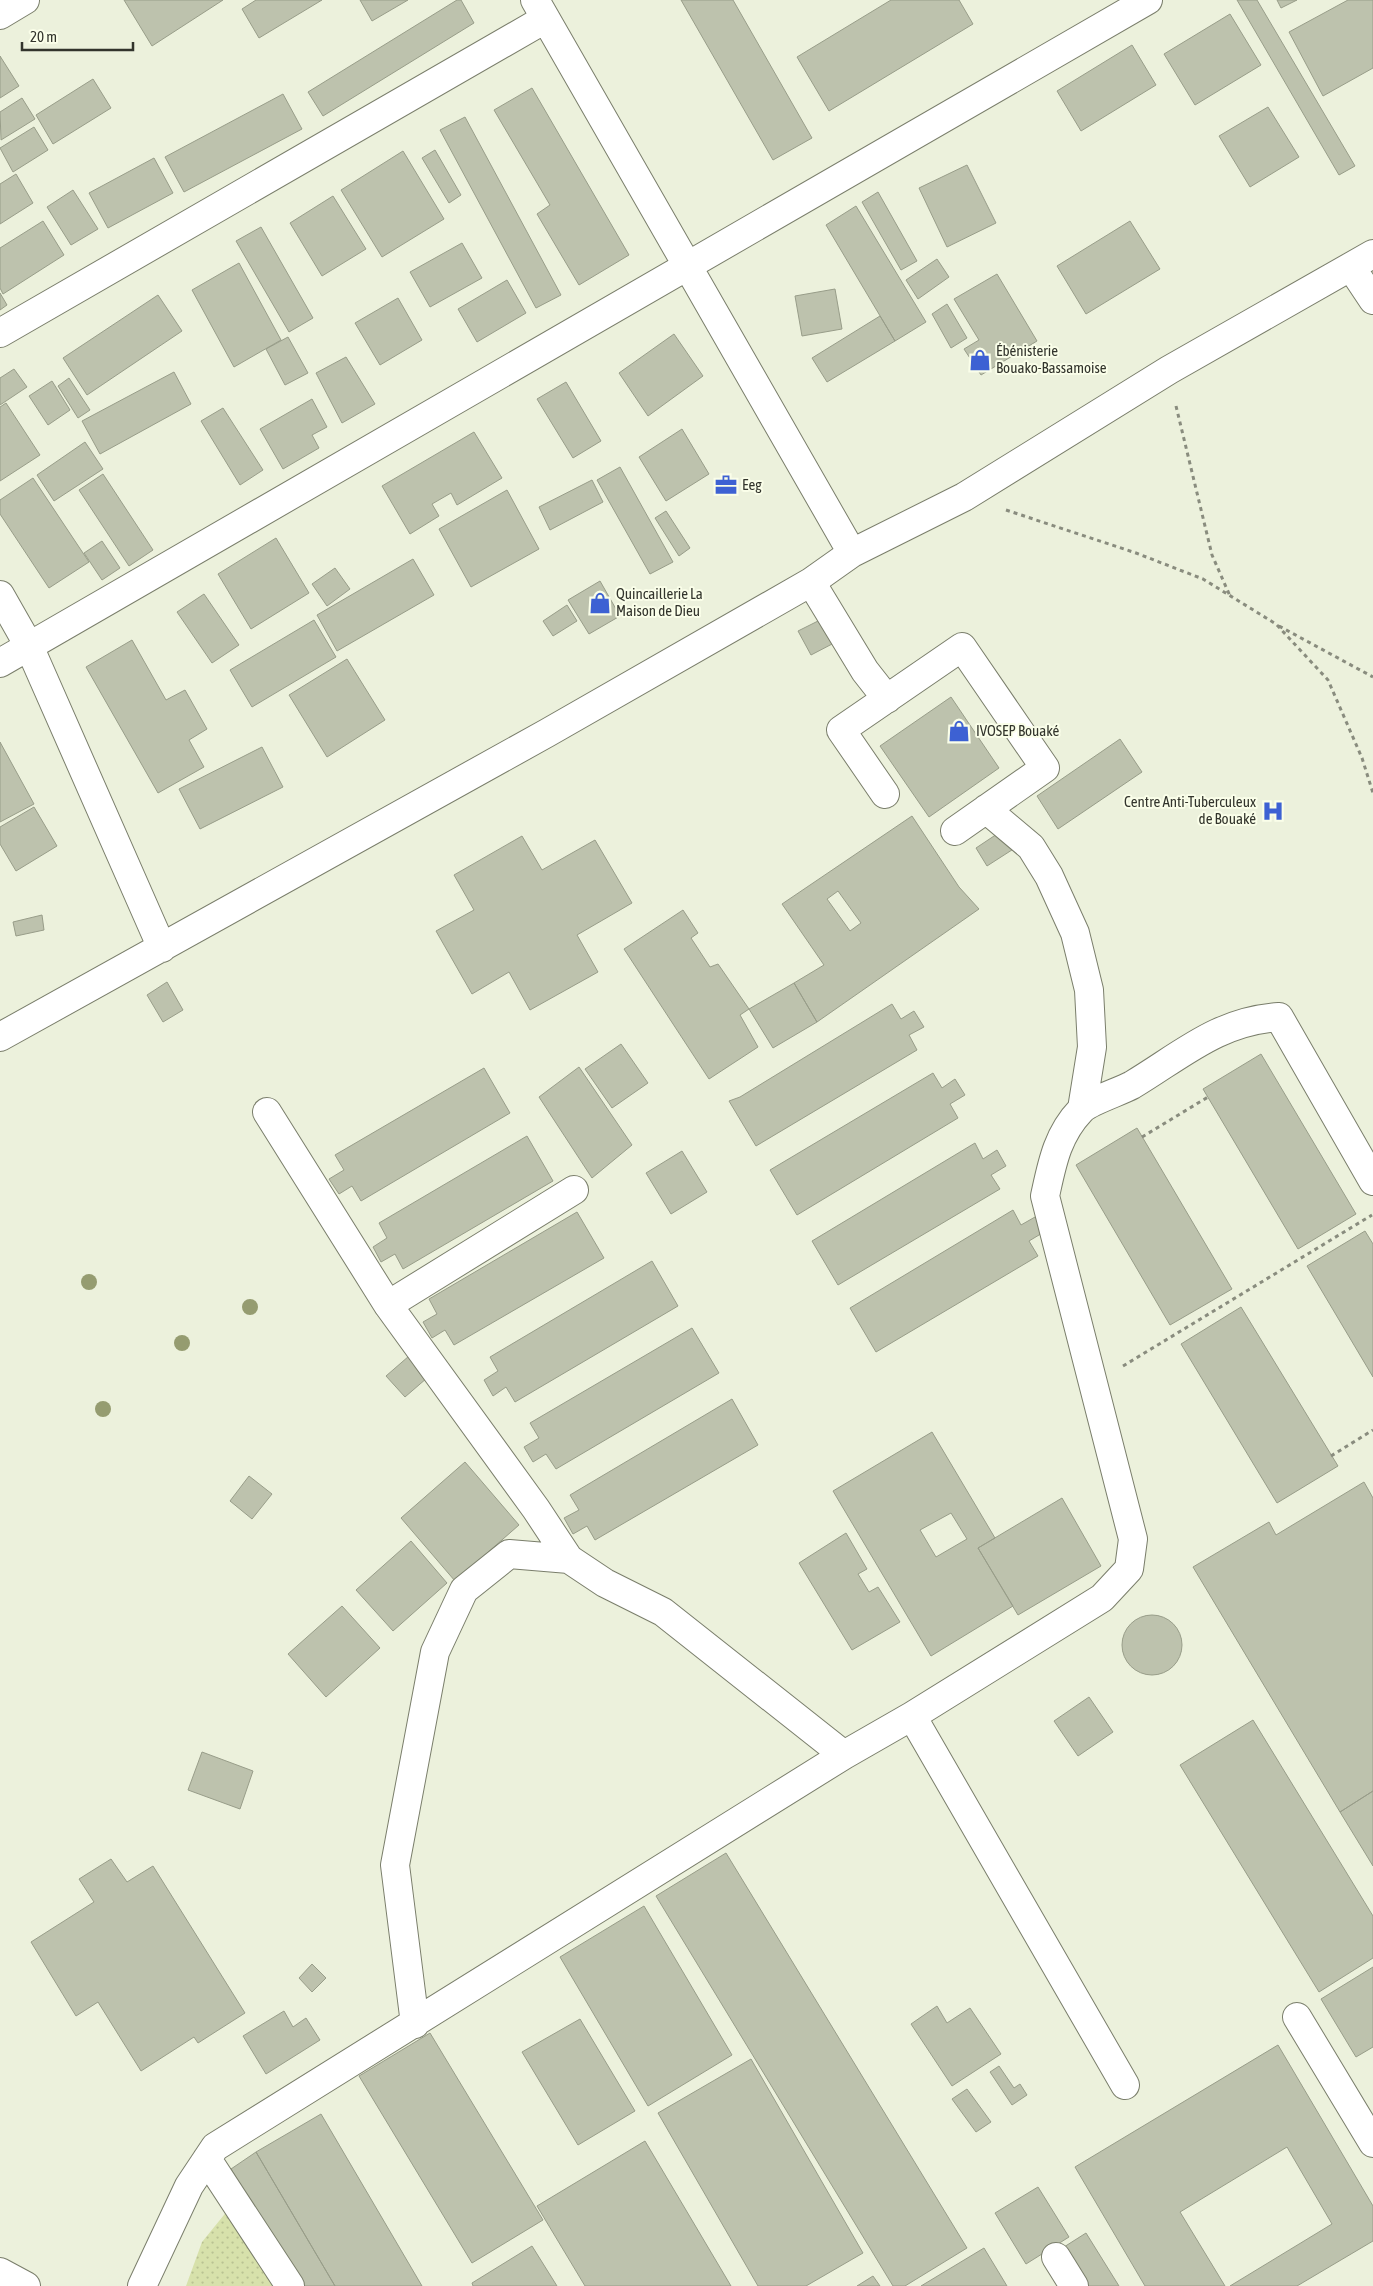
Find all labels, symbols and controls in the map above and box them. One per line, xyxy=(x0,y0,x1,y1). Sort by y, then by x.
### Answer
scale bar xyxy=(22,20,134,52)
text: 20 m xyxy=(30,28,57,45)
place label: Ébénisterie Bouako-Bassamoise xyxy=(996,342,1107,376)
shop icon: Ébénisterie Bouako-Bassamoise xyxy=(967,347,993,373)
office icon: Eeg xyxy=(713,472,739,498)
place label: Eeg xyxy=(742,476,762,493)
place label: Quincaillerie La Maison de Dieu xyxy=(616,585,703,619)
shop icon: Quincaillerie La Maison de Dieu xyxy=(587,590,613,616)
shop icon: IVOSEP Bouaké xyxy=(946,718,972,744)
place label: IVOSEP Bouaké xyxy=(976,722,1060,739)
place label: Centre Anti-Tuberculeux de Bouaké xyxy=(1124,793,1256,827)
hospital icon: Centre Anti-Tuberculeux de Bouaké xyxy=(1260,798,1286,824)

